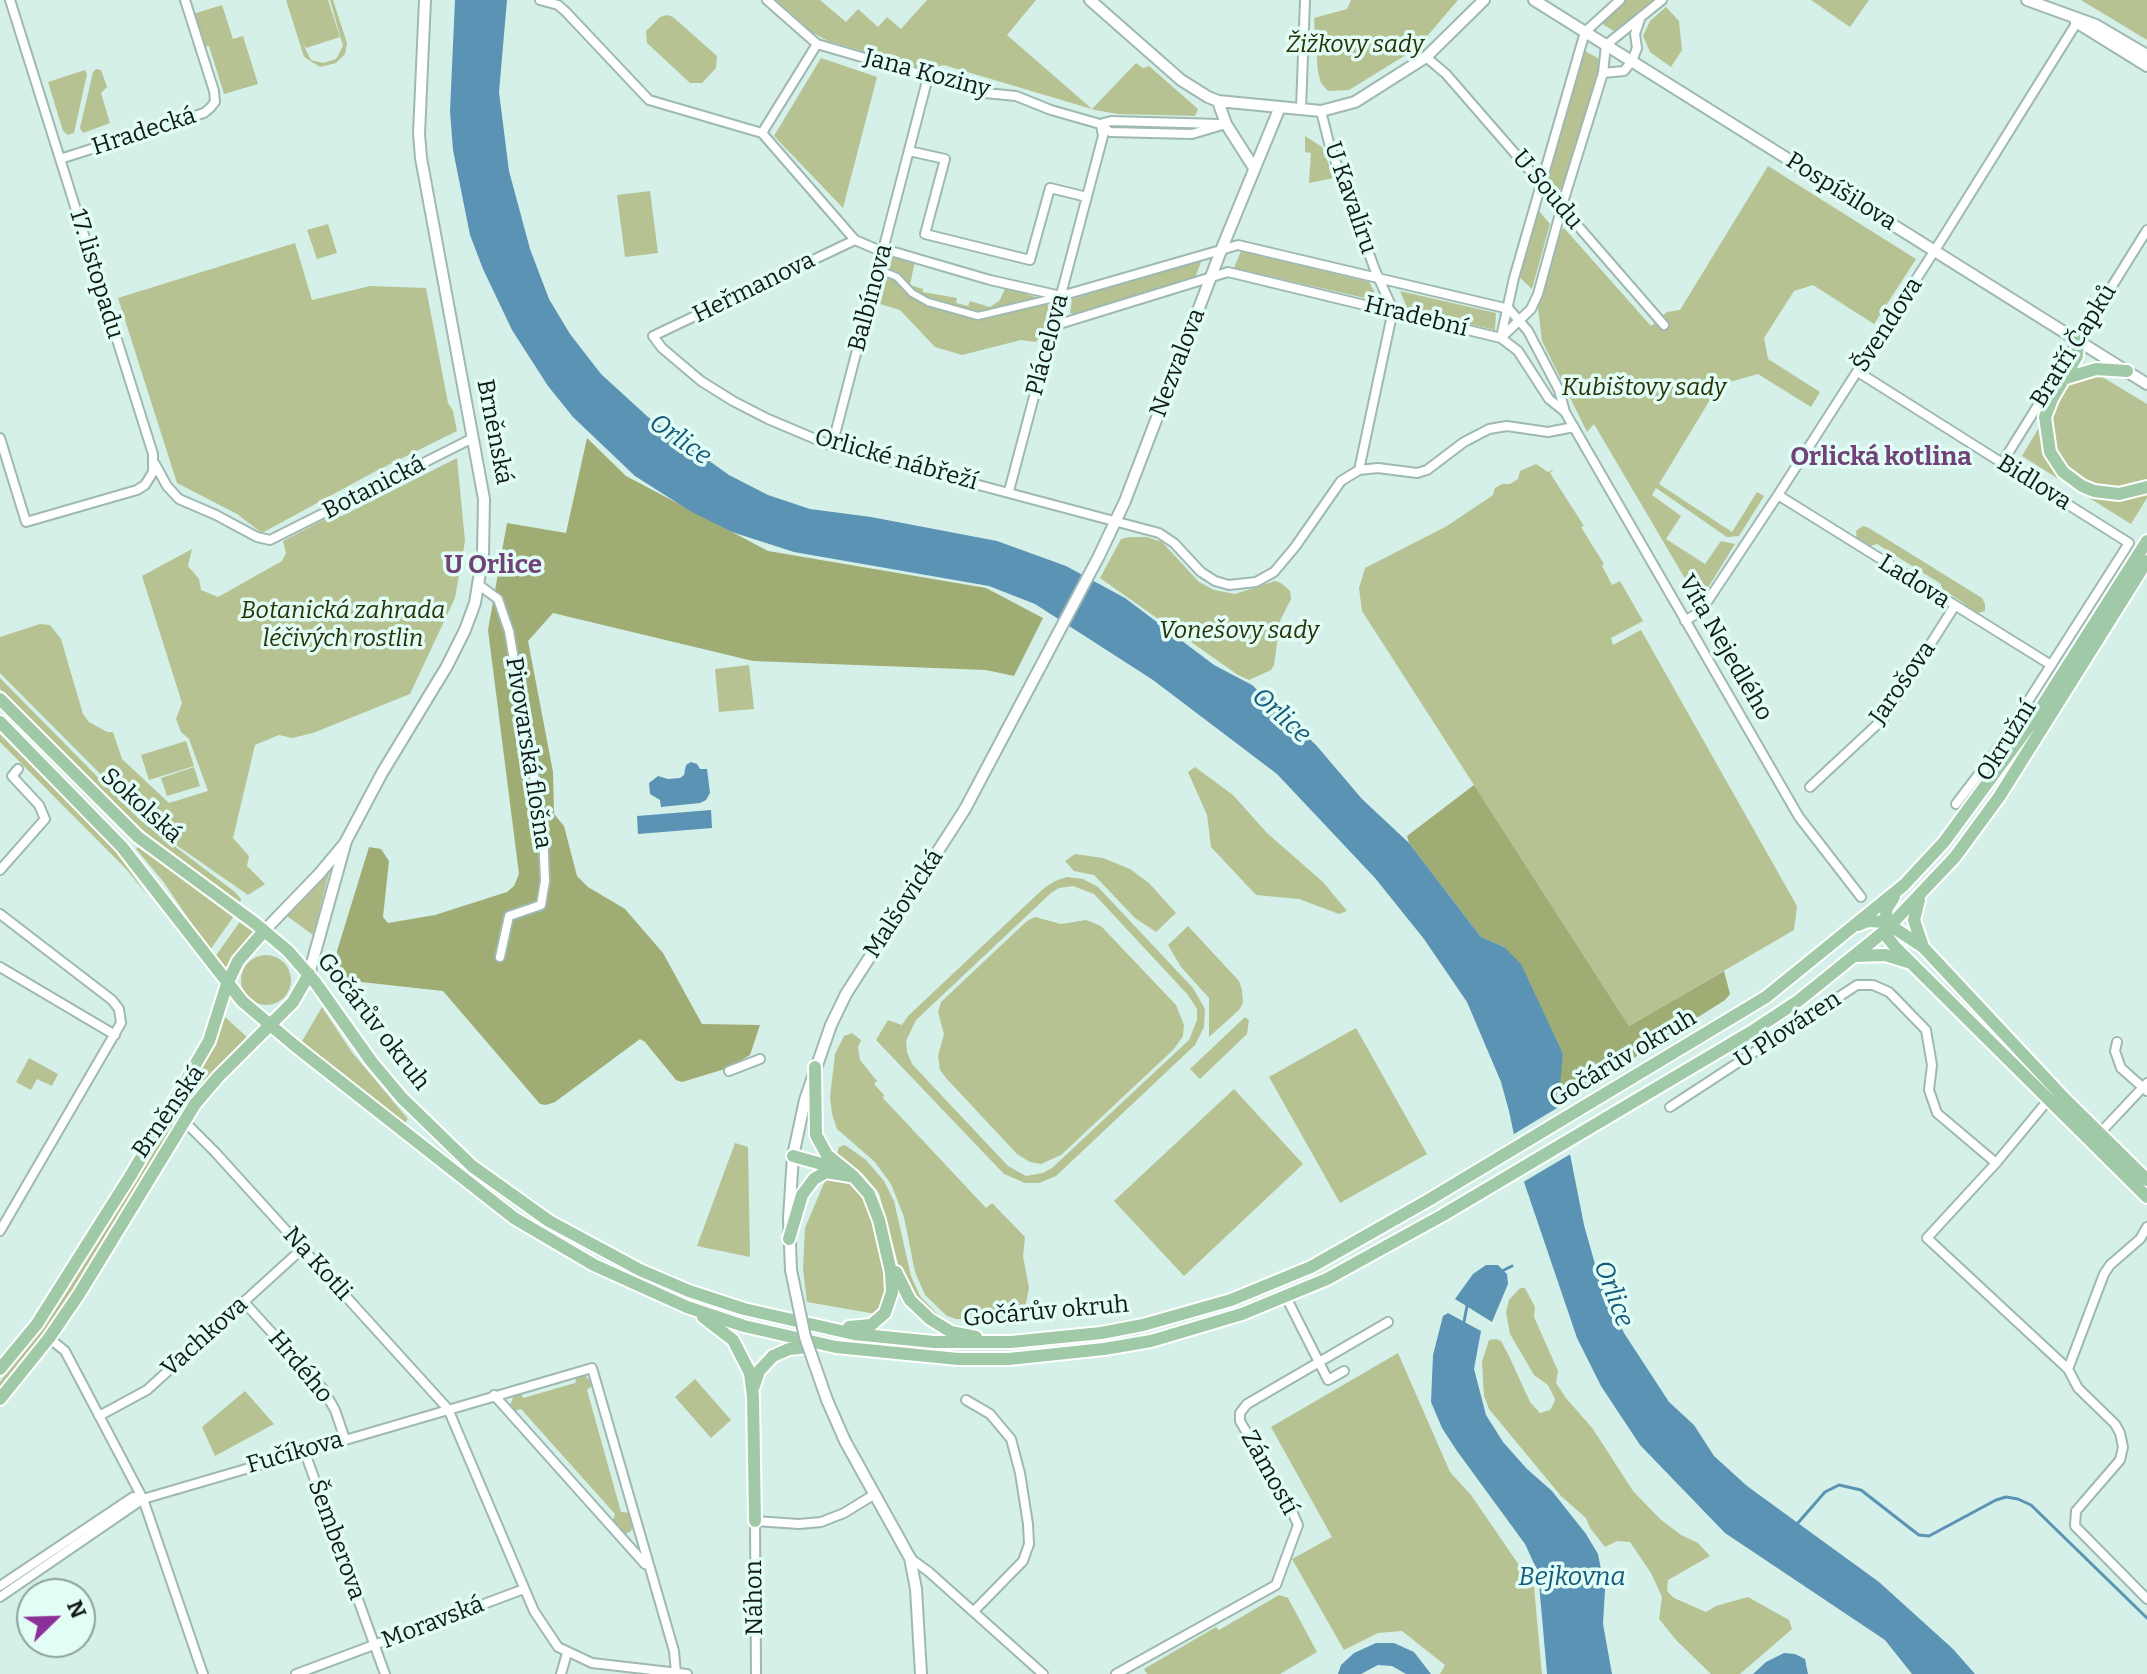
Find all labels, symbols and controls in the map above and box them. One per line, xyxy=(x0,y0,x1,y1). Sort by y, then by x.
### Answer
park label: Žižkovy sady xyxy=(1286,31,1424,59)
street label: Jana Koziny xyxy=(861,43,993,105)
street label: Hradecká xyxy=(88,102,200,162)
street label: U Kavalíru xyxy=(1318,138,1382,258)
street label: U Soudu xyxy=(1506,144,1588,236)
street label: Pospíšilova xyxy=(1780,147,1902,237)
street label: 17. listopadu xyxy=(63,206,129,342)
street label: Balbínova xyxy=(843,241,899,355)
street label: Heřmanova xyxy=(688,246,820,330)
street label: Švendova xyxy=(1847,272,1929,378)
street label: Bratří Čapků xyxy=(2025,279,2123,413)
street label: Hradební xyxy=(1361,290,1471,344)
street label: Plácelova xyxy=(1021,291,1075,399)
street label: Nezvalova xyxy=(1144,305,1212,421)
park label: Kubištovy sady xyxy=(1562,374,1726,402)
street label: Brněnská xyxy=(470,377,518,487)
water label: Orlice xyxy=(643,408,717,472)
street label: Orlické nábřeží xyxy=(811,423,981,497)
district label: Orlická kotlina xyxy=(1790,442,1972,474)
street label: Bidlova xyxy=(1992,449,2076,517)
street label: Botanická xyxy=(318,450,430,526)
street label: Ladova xyxy=(1873,549,1955,615)
district label: U Orlice xyxy=(444,550,542,582)
street label: Víta Nejedlého xyxy=(1672,570,1778,726)
park label: Botanická zahrada léčivých rostlin xyxy=(241,597,445,653)
park label: Vonešovy sady xyxy=(1159,617,1319,645)
street label: Jarošova xyxy=(1864,636,1942,730)
street label: Pivovarská flošna xyxy=(499,655,557,851)
water label: Orlice xyxy=(1245,681,1317,751)
street label: Okružní xyxy=(1971,695,2043,787)
street label: Sokolská xyxy=(95,762,187,850)
street label: Malšovická xyxy=(858,844,950,964)
street label: Gočárův okruh xyxy=(310,948,436,1096)
street label: U Plováren xyxy=(1730,985,1846,1075)
street label: Gočárův okruh xyxy=(1544,1004,1702,1114)
street label: Brněnská xyxy=(127,1060,211,1164)
street label: Na Kotli xyxy=(277,1221,357,1307)
water label: Orlice xyxy=(1586,1256,1640,1332)
street label: Gočárův okruh xyxy=(962,1290,1130,1334)
street label: Vachkova xyxy=(156,1291,254,1383)
street label: Hrdého xyxy=(262,1325,338,1409)
street label: Fučíkova xyxy=(243,1426,347,1480)
street label: Zámostí xyxy=(1234,1426,1304,1520)
street label: Šemberova xyxy=(301,1476,371,1604)
street label: Náhon xyxy=(740,1560,770,1636)
water label: Bejkovna xyxy=(1518,1562,1626,1594)
north arrow xyxy=(16,1578,96,1658)
street label: Moravská xyxy=(378,1590,488,1656)
text: N xyxy=(61,1596,92,1622)

